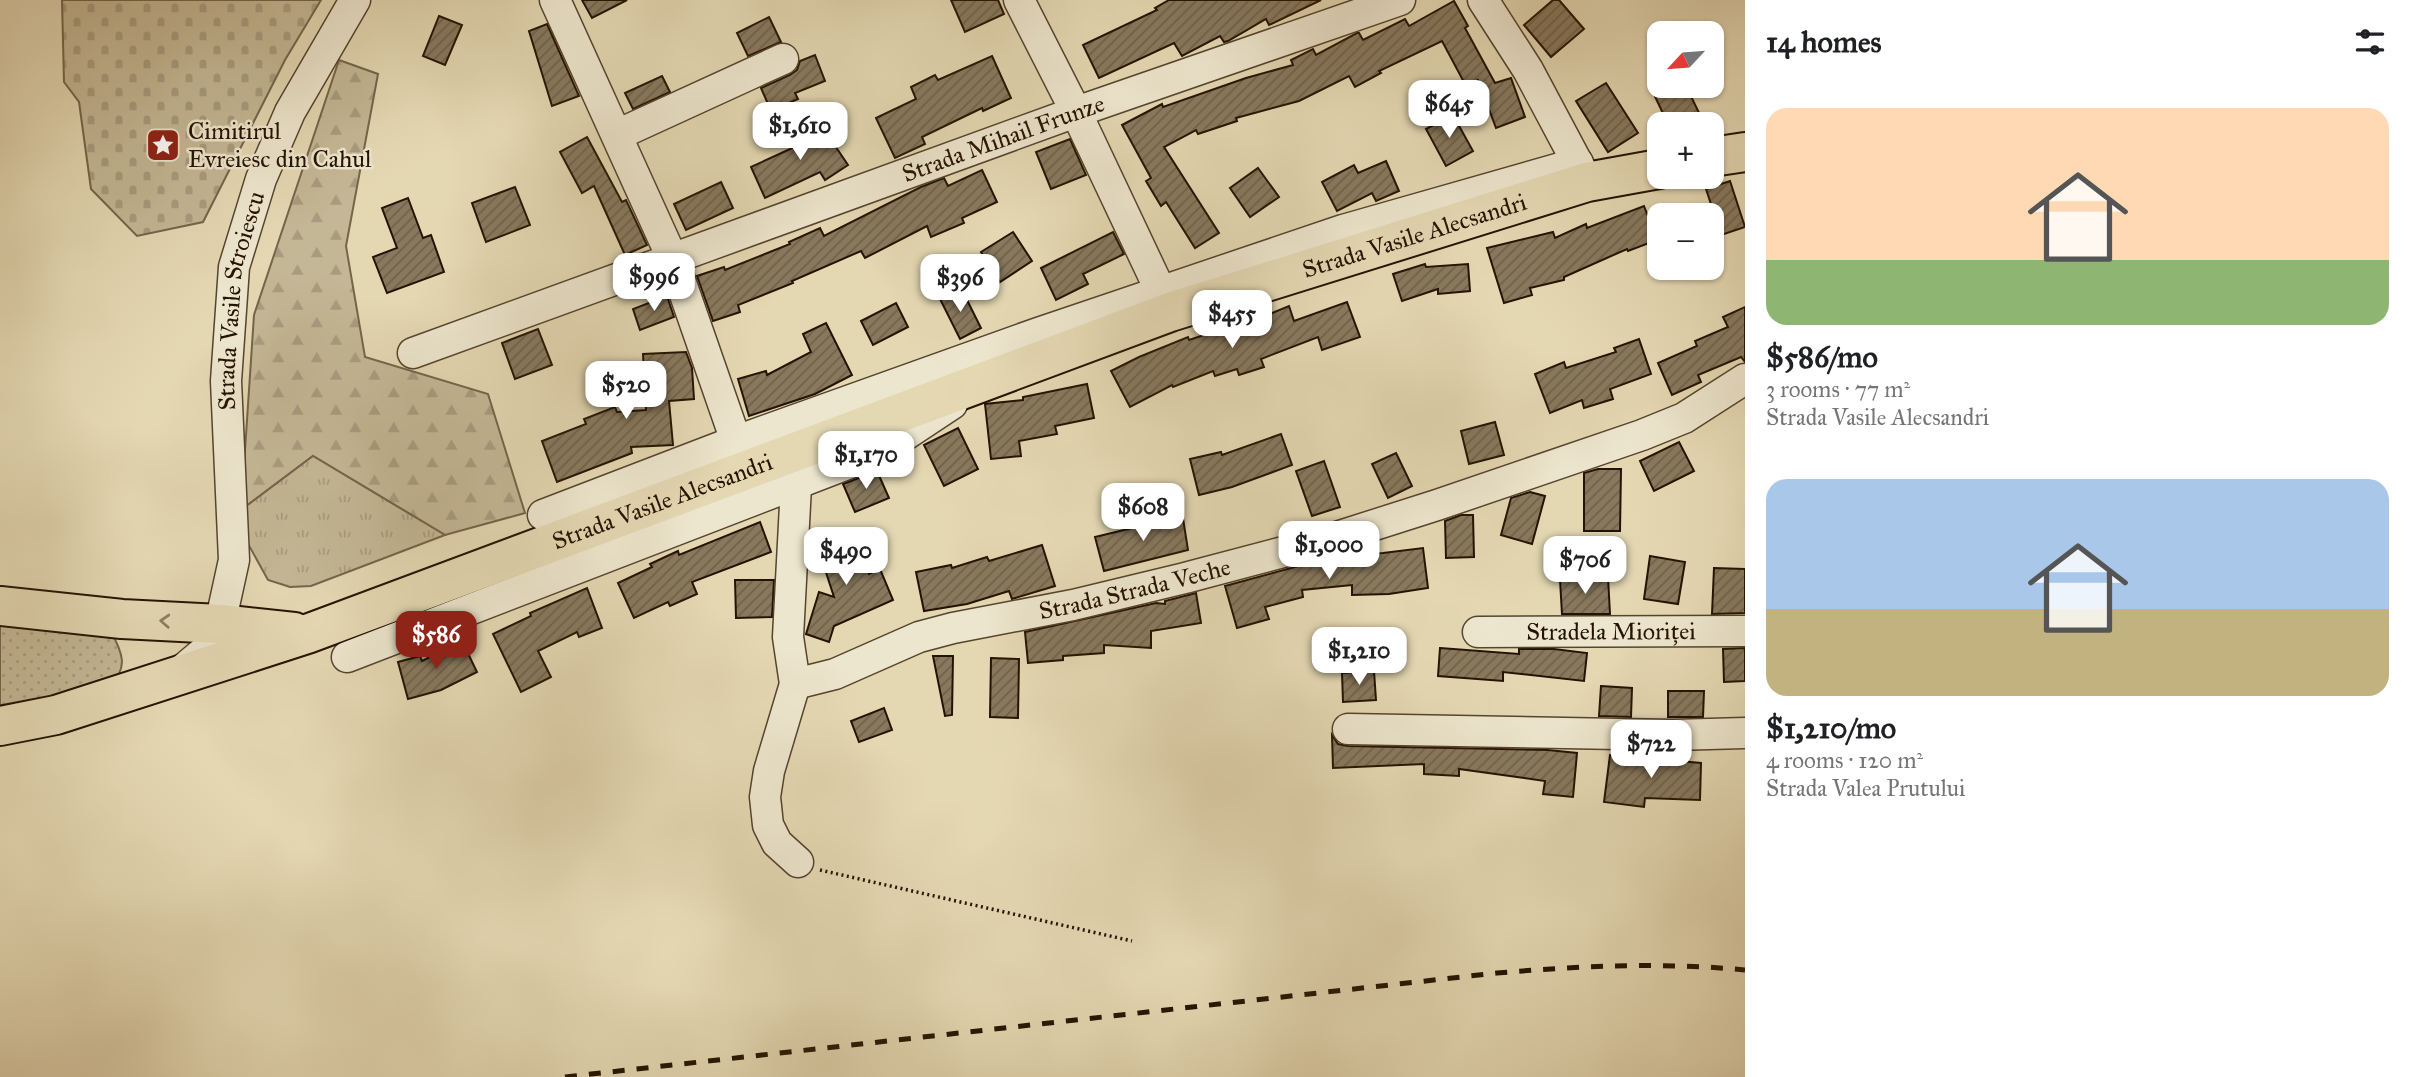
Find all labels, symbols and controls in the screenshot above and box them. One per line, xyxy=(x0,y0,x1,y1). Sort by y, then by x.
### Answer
north arrow xyxy=(1647,21,1724,98)
map controls xyxy=(1647,21,1724,280)
icon: filters xyxy=(2351,23,2389,61)
text: 14 homes xyxy=(1766,24,1881,60)
pin: $645 xyxy=(1408,80,1490,140)
street label: Strada Mihail Frunze xyxy=(898,88,1108,189)
text: $645 xyxy=(1424,89,1474,117)
pin: $1,610 xyxy=(743,102,857,162)
text: $1,610 xyxy=(769,111,831,139)
button: + xyxy=(1647,112,1724,189)
place label: Cimitirul Evreiesc din Cahul xyxy=(188,116,372,174)
place icon: Cimitirul Evreiesc din Cahul xyxy=(144,126,182,164)
icon: home xyxy=(2015,154,2141,280)
street label: Strada Vasile Stroiescu xyxy=(211,187,271,411)
street label: Strada Vasile Alecsandri xyxy=(1299,187,1531,285)
button: − xyxy=(1647,203,1724,280)
pin: $996 xyxy=(613,254,695,313)
pin: $396 xyxy=(919,254,1001,314)
text: $996 xyxy=(629,262,679,290)
text: $396 xyxy=(936,263,984,291)
pin: $455 xyxy=(1191,290,1273,350)
text: $455 xyxy=(1208,299,1256,327)
text: $586/mo xyxy=(1766,339,1878,375)
pin: $520 xyxy=(585,362,667,421)
text: $520 xyxy=(601,370,651,398)
text: 3 rooms · 77 m² xyxy=(1766,375,1910,403)
text: Strada Vasile Alecsandri xyxy=(1766,403,1989,431)
pin: $1,170 xyxy=(809,432,923,491)
text: $1,170 xyxy=(834,440,898,468)
street label: Strada Vasile Alecsandri xyxy=(548,447,777,556)
pin: $608 xyxy=(1102,484,1184,543)
text: $608 xyxy=(1117,492,1169,520)
pin: $1,000 xyxy=(1272,522,1386,581)
icon: home xyxy=(2015,525,2141,651)
pin: $490 xyxy=(805,528,887,587)
text: $1,000 xyxy=(1295,530,1364,558)
text: $490 xyxy=(820,536,872,564)
pin: $706 xyxy=(1544,536,1626,596)
text: $706 xyxy=(1559,545,1611,573)
street label: Strada Strada Veche xyxy=(1036,552,1234,626)
pin: $586 xyxy=(395,612,477,671)
one-way arrow xyxy=(160,614,171,629)
street label: Stradela Mioriței xyxy=(1526,616,1696,647)
text: $586 xyxy=(412,620,460,648)
pin: $1,210 xyxy=(1302,628,1416,687)
text: $1,210 xyxy=(1328,636,1390,664)
text: $1,210/mo xyxy=(1766,710,1896,746)
pin: $722 xyxy=(1610,720,1692,780)
text: $722 xyxy=(1627,729,1675,757)
text: 4 rooms · 120 m² xyxy=(1766,746,1923,774)
text: Strada Valea Prutului xyxy=(1766,774,1965,802)

